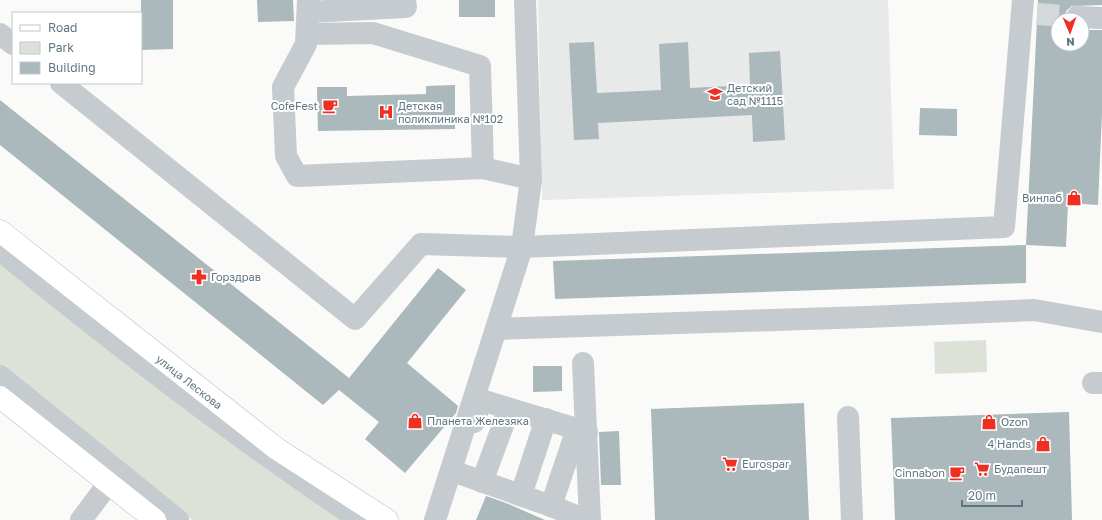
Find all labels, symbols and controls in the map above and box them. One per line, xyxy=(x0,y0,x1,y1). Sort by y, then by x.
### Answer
legend xyxy=(12,12,142,84)
north arrow xyxy=(1050,12,1090,52)
text: Road xyxy=(48,20,77,35)
text: N xyxy=(1066,36,1075,49)
text: Park xyxy=(48,40,74,55)
text: Building xyxy=(48,60,96,75)
place label: Детский сад №1115 xyxy=(727,81,783,107)
school or university icon: Детский сад №1115 xyxy=(706,85,724,103)
cafe icon: CofeFest xyxy=(321,97,339,115)
place label: CofeFest xyxy=(271,99,318,112)
place label: Детская поликлиника №102 xyxy=(398,99,503,125)
hospital icon: Детская поликлиника №102 xyxy=(377,103,395,121)
shop icon: Винлаб xyxy=(1065,189,1083,207)
place label: Винлаб xyxy=(1022,191,1062,204)
pharmacy icon: Горздрав xyxy=(190,268,208,286)
place label: Горздрав xyxy=(211,270,261,283)
street label: улица Лескова xyxy=(154,352,225,411)
shop icon: Планета Железяка xyxy=(406,412,424,430)
shop icon: Ozon xyxy=(980,413,998,431)
place label: Планета Железяка xyxy=(427,414,529,427)
place label: Ozon xyxy=(1001,415,1028,428)
shop icon: 4 Hands xyxy=(1034,435,1052,453)
place label: 4 Hands xyxy=(988,437,1031,450)
supermarket icon: Eurospar xyxy=(721,455,739,473)
place label: Eurospar xyxy=(742,457,790,470)
supermarket icon: Будапешт xyxy=(973,460,991,478)
place label: Будапешт xyxy=(994,462,1048,475)
cafe icon: Cinnabon xyxy=(948,464,966,482)
place label: Cinnabon xyxy=(895,466,945,479)
scale bar xyxy=(962,482,1022,508)
text: 20 m xyxy=(968,488,996,503)

